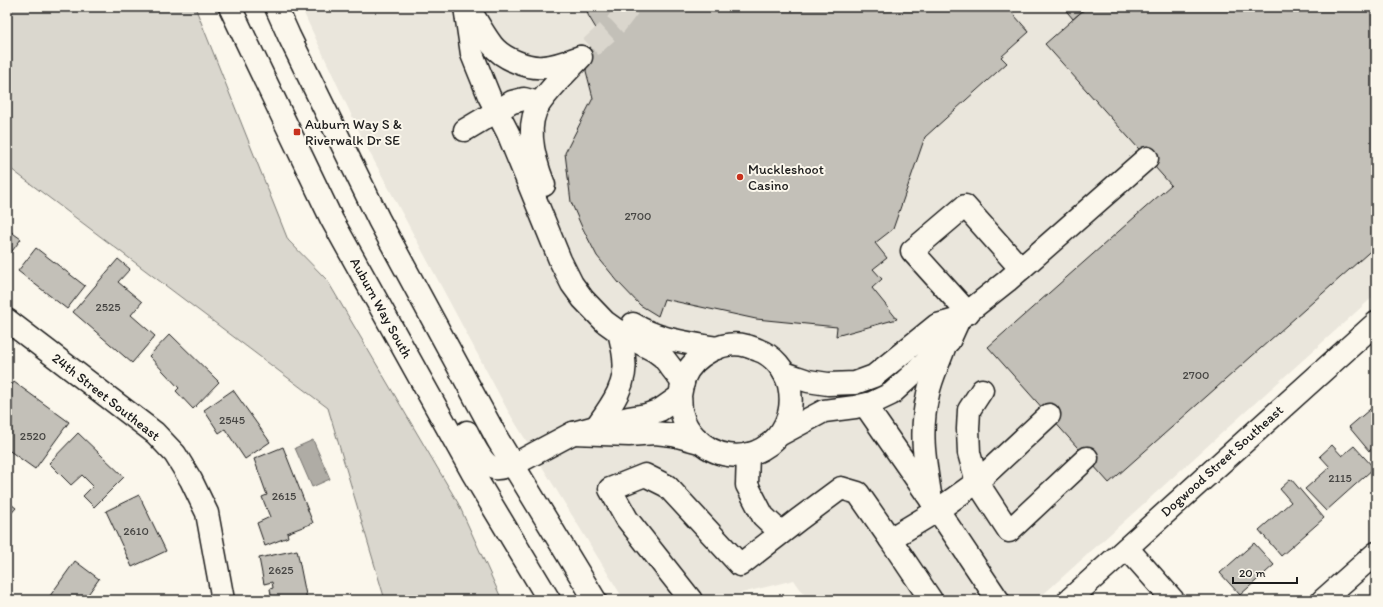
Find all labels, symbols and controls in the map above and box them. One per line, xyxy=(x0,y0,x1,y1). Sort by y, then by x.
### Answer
place label: Auburn Way S & Riverwalk Dr SE xyxy=(305,116,402,149)
marker: Auburn Way S & Riverwalk Dr SE xyxy=(292,127,302,137)
place label: Muckleshoot Casino xyxy=(748,161,824,194)
marker: Muckleshoot Casino xyxy=(735,172,745,182)
house number: 2700 xyxy=(624,209,652,223)
street label: Auburn Way South xyxy=(346,255,416,362)
house number: 2525 xyxy=(95,300,121,314)
street label: 24th Street Southeast xyxy=(48,349,164,445)
house number: 2700 xyxy=(1182,368,1210,382)
street label: Dogwood Street Southeast xyxy=(1157,402,1287,520)
house number: 2545 xyxy=(219,413,245,427)
house number: 2520 xyxy=(20,429,46,443)
house number: 2115 xyxy=(1328,471,1352,485)
house number: 2615 xyxy=(272,489,296,503)
house number: 2610 xyxy=(123,524,149,538)
scale bar xyxy=(1233,559,1297,585)
house number: 2625 xyxy=(268,563,294,577)
text: 20 m xyxy=(1239,566,1266,580)

